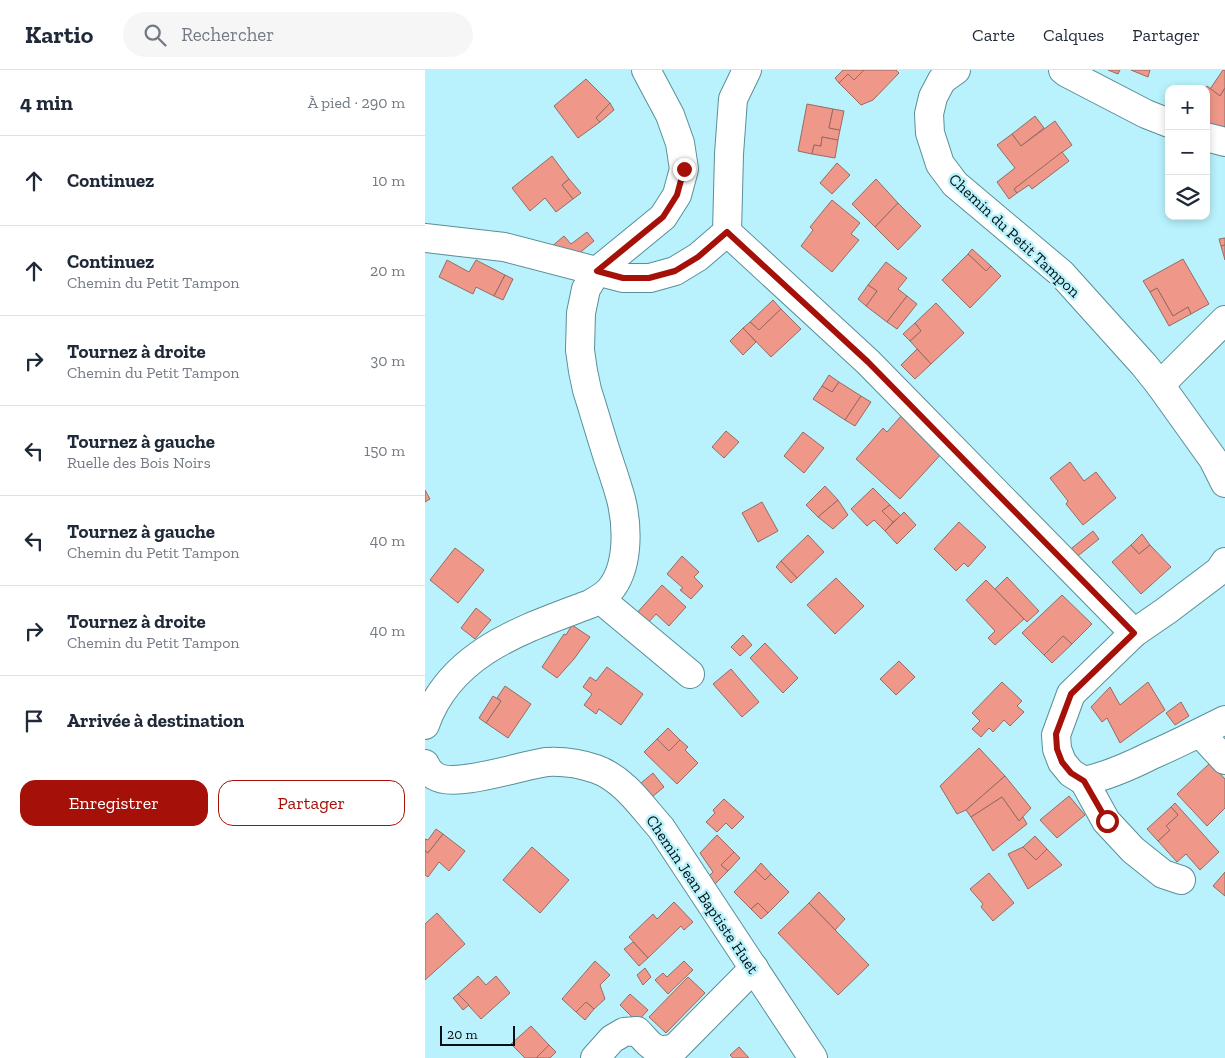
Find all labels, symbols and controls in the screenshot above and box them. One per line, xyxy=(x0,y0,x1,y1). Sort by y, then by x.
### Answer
search box xyxy=(123,12,473,57)
text: Kartio xyxy=(25,20,93,49)
icon: search xyxy=(141,21,169,49)
text: Rechercher xyxy=(181,23,274,46)
text: Carte xyxy=(972,24,1015,46)
text: Calques xyxy=(1043,24,1104,46)
text: Partager xyxy=(1132,24,1200,46)
map controls xyxy=(1165,85,1210,220)
button: + xyxy=(1165,85,1210,130)
text: 4 min xyxy=(20,90,73,115)
text: À pied · 290 m xyxy=(308,93,405,112)
button: − xyxy=(1165,130,1210,175)
route end xyxy=(673,158,696,181)
icon: ahead xyxy=(20,167,48,195)
text: Continuez xyxy=(67,169,154,192)
street label: Chemin du Petit Tampon xyxy=(945,170,1085,302)
text: 10 m xyxy=(372,171,405,190)
button: layers xyxy=(1165,175,1210,220)
text: Continuez xyxy=(67,250,154,273)
icon: ahead xyxy=(20,257,48,285)
text: 20 m xyxy=(370,261,405,280)
text: Chemin du Petit Tampon xyxy=(67,273,240,292)
text: Tournez à droite xyxy=(67,340,206,363)
icon: right xyxy=(20,347,48,375)
text: 30 m xyxy=(371,351,405,370)
text: Chemin du Petit Tampon xyxy=(67,363,240,382)
text: Tournez à gauche xyxy=(67,430,215,453)
icon: left xyxy=(20,437,48,465)
text: 150 m xyxy=(364,441,405,460)
text: Ruelle des Bois Noirs xyxy=(67,453,211,472)
text: Tournez à gauche xyxy=(67,520,215,543)
icon: left xyxy=(20,527,48,555)
text: 40 m xyxy=(370,531,405,550)
text: Chemin du Petit Tampon xyxy=(67,543,240,562)
text: Tournez à droite xyxy=(67,610,206,633)
icon: right xyxy=(20,617,48,645)
text: 40 m xyxy=(370,621,405,640)
text: Chemin du Petit Tampon xyxy=(67,633,240,652)
icon: arrive xyxy=(20,707,48,735)
text: Arrivée à destination xyxy=(67,709,244,732)
button: Enregistrer xyxy=(20,780,208,826)
button: Partager xyxy=(218,780,405,826)
route start xyxy=(1096,810,1119,833)
street label: Chemin Jean Baptiste Huet xyxy=(642,811,763,977)
scale bar xyxy=(440,1023,515,1046)
text: 20 m xyxy=(447,1026,478,1043)

